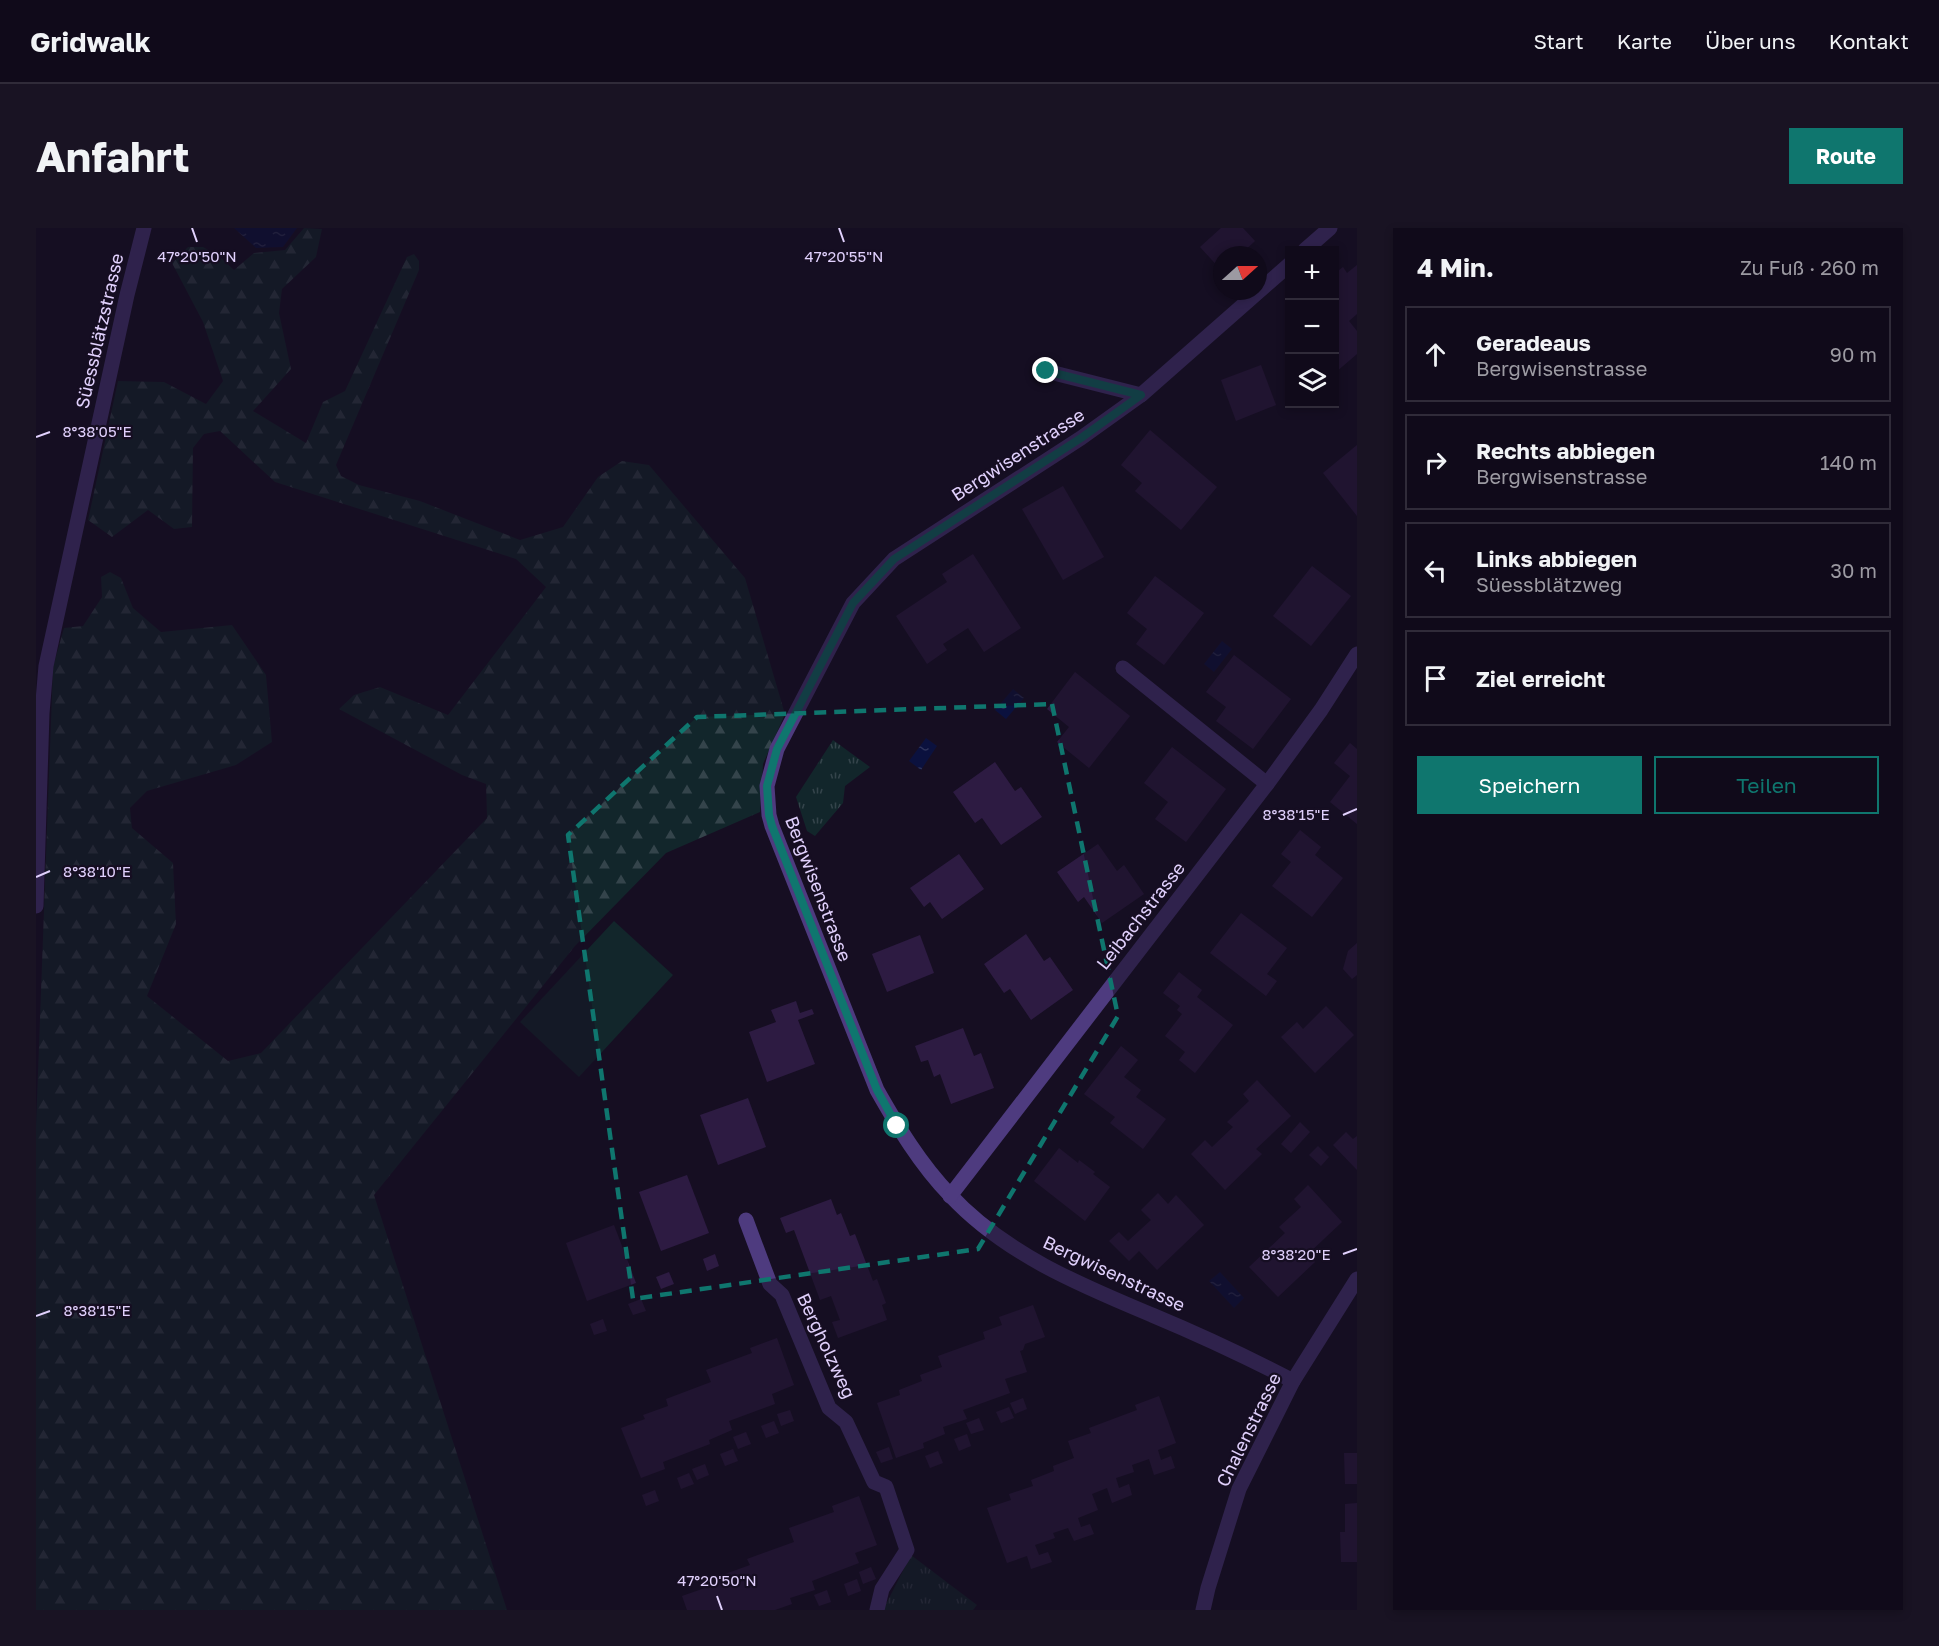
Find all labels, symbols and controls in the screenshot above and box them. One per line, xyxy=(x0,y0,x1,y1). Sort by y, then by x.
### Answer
text: Gridwalk xyxy=(30,25,151,58)
text: Start xyxy=(1533,28,1584,54)
text: Karte xyxy=(1617,28,1672,54)
text: Über uns xyxy=(1705,28,1796,54)
text: Kontakt xyxy=(1829,28,1909,54)
button: Route xyxy=(1789,128,1903,184)
text: Anfahrt xyxy=(36,131,190,181)
north arrow xyxy=(1213,246,1267,300)
map controls xyxy=(1285,246,1339,408)
button: + xyxy=(1285,246,1339,300)
text: 47°20'50"N xyxy=(157,247,237,265)
text: 47°20'55"N xyxy=(805,247,883,265)
street label: Süessblätzstrasse xyxy=(70,251,128,411)
text: 4 Min. xyxy=(1417,252,1494,283)
text: Zu Fuß · 260 m xyxy=(1740,255,1879,279)
button: − xyxy=(1285,300,1339,354)
text: Geradeaus xyxy=(1476,329,1591,356)
icon: ahead xyxy=(1419,338,1452,371)
text: 90 m xyxy=(1830,342,1877,366)
button: layers xyxy=(1285,354,1339,408)
text: Bergwisenstrasse xyxy=(1476,356,1647,380)
route end xyxy=(1032,357,1058,383)
street label: Bergwisenstrasse xyxy=(947,403,1088,505)
text: 8°38'05"E xyxy=(62,422,132,440)
text: Rechts abbiegen xyxy=(1476,437,1655,464)
icon: right xyxy=(1419,446,1452,479)
text: 140 m xyxy=(1820,450,1877,474)
text: Bergwisenstrasse xyxy=(1476,464,1647,488)
text: Links abbiegen xyxy=(1476,545,1637,572)
icon: left xyxy=(1419,554,1452,587)
text: 30 m xyxy=(1830,558,1877,582)
text: Süessblätzweg xyxy=(1476,572,1622,596)
icon: arrive xyxy=(1419,662,1452,695)
text: Ziel erreicht xyxy=(1476,665,1605,692)
button: Speichern xyxy=(1417,756,1642,814)
button: Teilen xyxy=(1654,756,1879,814)
text: 8°38'15"E xyxy=(1262,805,1330,823)
street label: Bergwisenstrasse xyxy=(781,813,857,965)
street label: Leibachstrasse xyxy=(1091,857,1189,974)
text: 8°38'10"E xyxy=(63,862,131,880)
route start xyxy=(883,1112,909,1138)
street label: Bergwisenstrasse xyxy=(1040,1231,1189,1316)
text: 8°38'20"E xyxy=(1261,1245,1331,1263)
street label: Bergholzweg xyxy=(793,1289,861,1402)
text: 8°38'15"E xyxy=(63,1301,131,1319)
street label: Chalenstrasse xyxy=(1211,1369,1285,1490)
text: 47°20'50"N xyxy=(677,1571,757,1589)

